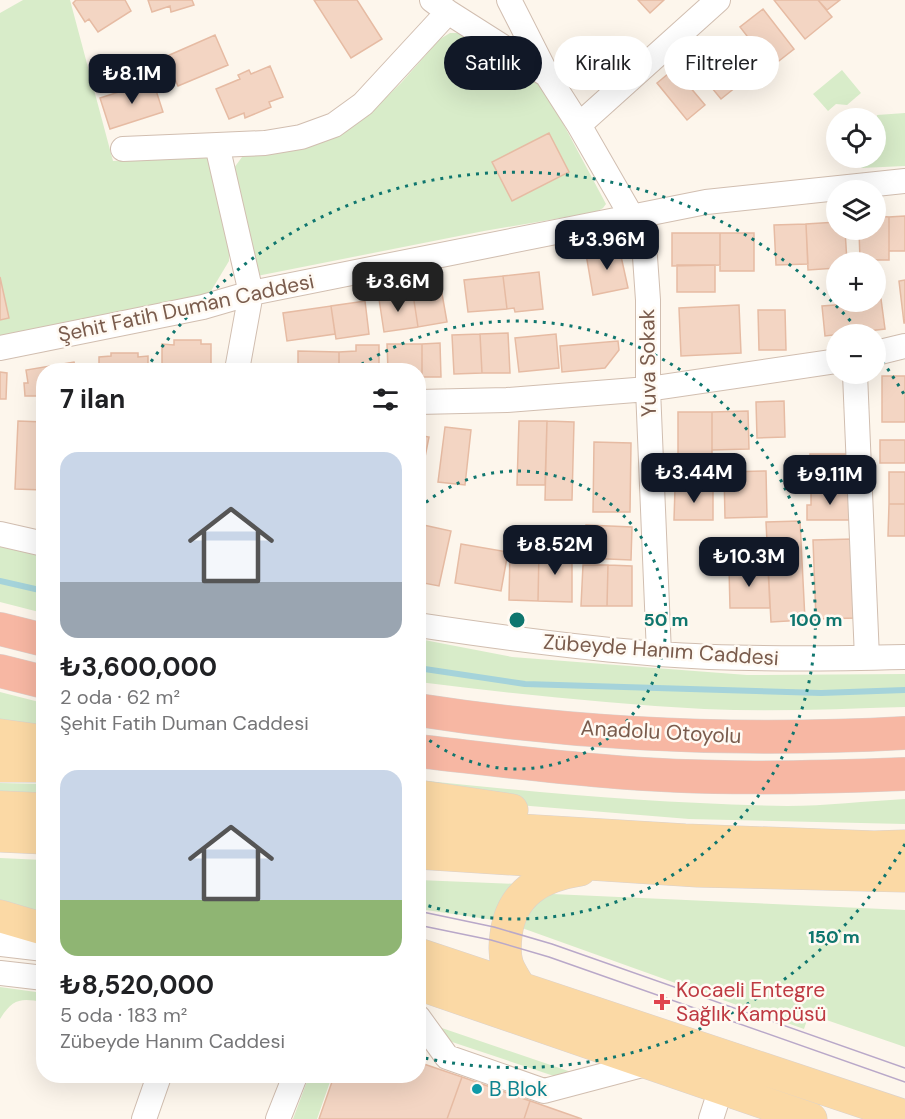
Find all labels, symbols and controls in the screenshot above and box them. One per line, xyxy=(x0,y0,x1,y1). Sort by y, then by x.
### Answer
chip: Satılık xyxy=(444,36,542,90)
chip: Kiralık xyxy=(554,36,652,90)
chip: Filtreler xyxy=(664,36,779,90)
pin: ₺8.1M xyxy=(90,54,174,105)
text: ₺8.1M xyxy=(103,60,161,86)
map controls xyxy=(826,108,886,384)
button: locate xyxy=(826,108,886,168)
button: layers xyxy=(826,180,886,240)
pin: ₺3.96M xyxy=(558,220,656,271)
text: ₺3.96M xyxy=(569,226,645,252)
button: + xyxy=(826,252,886,312)
pin: ₺3.6M xyxy=(356,262,440,313)
street label: Şehit Fatih Duman Caddesi xyxy=(55,267,317,349)
text: ₺3.6M xyxy=(366,268,430,294)
street label: Yuva Sokak xyxy=(633,308,663,417)
button: − xyxy=(826,324,886,384)
text: 7 ilan xyxy=(60,382,125,416)
icon: filters xyxy=(369,383,402,416)
pin: ₺3.44M xyxy=(645,453,743,504)
pin: ₺9.11M xyxy=(781,455,879,506)
text: ₺3.44M xyxy=(655,459,733,485)
text: ₺9.11M xyxy=(797,461,863,487)
icon: home xyxy=(177,491,285,599)
pin: ₺8.52M xyxy=(506,525,604,576)
text: ₺8.52M xyxy=(517,531,593,557)
pin: ₺10.3M xyxy=(700,537,798,588)
text: ₺10.3M xyxy=(713,543,785,569)
text: 50 m xyxy=(643,608,689,632)
text: 100 m xyxy=(789,608,843,632)
centre of rings xyxy=(507,610,527,630)
street label: Zübeyde Hanım Caddesi xyxy=(542,628,780,672)
text: ₺3,600,000 xyxy=(60,650,217,684)
text: 2 oda · 62 m² xyxy=(60,684,180,710)
text: Şehit Fatih Duman Caddesi xyxy=(60,710,309,736)
street label: Anadolu Otoyolu xyxy=(580,714,742,750)
icon: home xyxy=(177,809,285,917)
text: 150 m xyxy=(808,925,860,949)
text: ₺8,520,000 xyxy=(60,968,214,1002)
place label: Kocaeli Entegre Sağlık Kampüsü xyxy=(676,976,827,1028)
marker: Kocaeli Entegre Sağlık Kampüsü xyxy=(653,993,671,1011)
text: 5 oda · 183 m² xyxy=(60,1002,187,1028)
text: Zübeyde Hanım Caddesi xyxy=(60,1028,285,1054)
place label: B Blok xyxy=(489,1075,548,1103)
marker: B Blok xyxy=(470,1082,484,1096)

